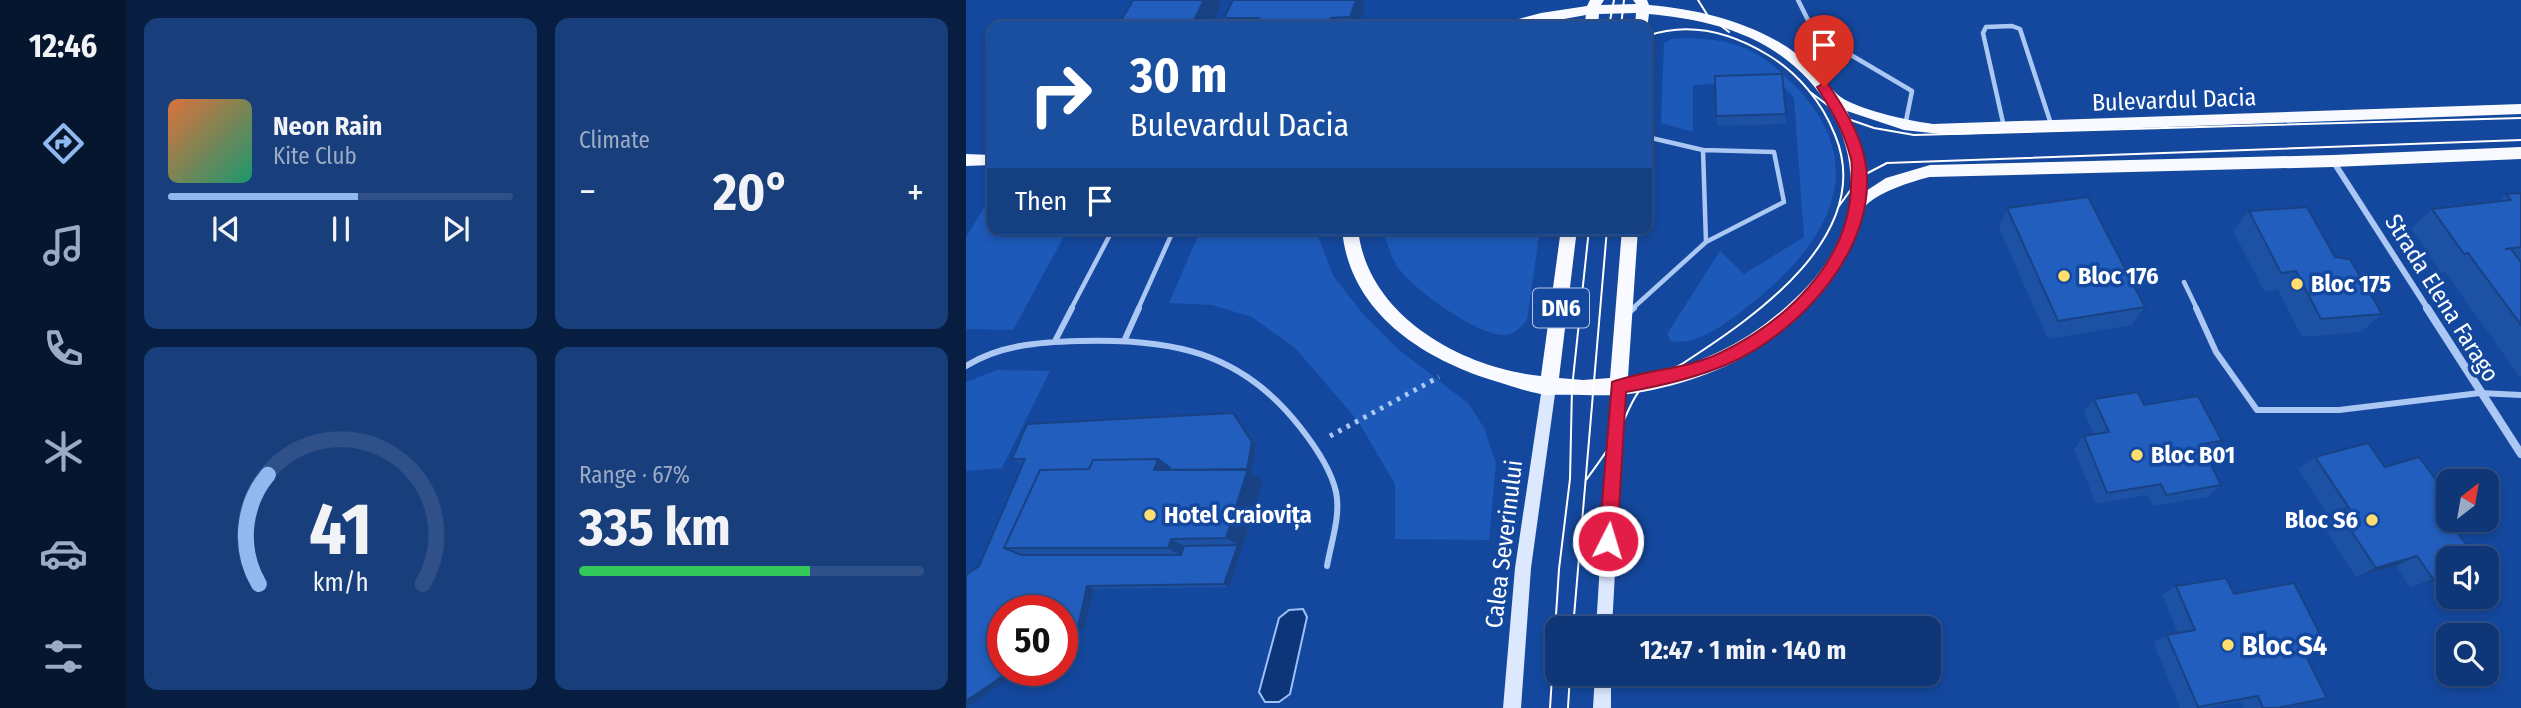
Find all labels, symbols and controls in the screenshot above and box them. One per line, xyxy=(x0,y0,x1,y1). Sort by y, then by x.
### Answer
pin xyxy=(1794,15,1854,87)
icon: arrive xyxy=(1805,26,1843,64)
text: 12:46 xyxy=(29,27,97,65)
text: 30 m xyxy=(1130,46,1228,105)
icon: right xyxy=(1015,49,1106,140)
street label: Bulevardul Dacia xyxy=(2091,83,2257,117)
text: Bulevardul Dacia xyxy=(1130,106,1349,144)
text: Neon Rain xyxy=(273,111,382,142)
icon: directions xyxy=(39,119,88,168)
text: Climate xyxy=(579,126,650,154)
text: Kite Club xyxy=(273,142,357,170)
text: 20° xyxy=(713,161,790,224)
text: − xyxy=(579,169,596,215)
text: + xyxy=(907,169,924,215)
icon: arrive xyxy=(1081,182,1119,220)
text: Then xyxy=(1015,186,1067,217)
street label: Strada Elena Farago xyxy=(2379,209,2505,387)
icon: previous xyxy=(207,210,245,248)
icon: pause xyxy=(322,210,360,248)
icon: next xyxy=(437,210,475,248)
icon: music xyxy=(39,221,88,270)
place label: Bloc 176 xyxy=(2078,262,2159,290)
marker: Bloc 176 xyxy=(2056,268,2072,284)
place label: Bloc 175 xyxy=(2311,270,2391,298)
marker: Bloc 175 xyxy=(2289,276,2305,292)
road number: DN6 xyxy=(1533,288,1589,328)
icon: phone xyxy=(39,324,88,373)
icon: climate xyxy=(39,427,88,476)
place label: Bloc B01 xyxy=(2151,441,2235,469)
marker: Bloc B01 xyxy=(2129,447,2145,463)
street label: Calea Severinului xyxy=(1480,458,1528,630)
text: Range · 67% xyxy=(579,461,690,489)
north arrow xyxy=(2436,469,2499,532)
map controls xyxy=(2436,469,2499,686)
text: 41 xyxy=(309,487,372,574)
text: 335 km xyxy=(579,496,731,559)
place label: Hotel Craiovița xyxy=(1164,501,1312,531)
position arrow xyxy=(1571,504,1645,578)
place label: Bloc S6 xyxy=(2285,506,2358,534)
marker: Hotel Craiovița xyxy=(1142,507,1158,523)
marker: Bloc S6 xyxy=(2364,512,2380,528)
icon: car xyxy=(39,529,88,578)
button: sound xyxy=(2436,546,2499,609)
text: km/h xyxy=(313,568,368,598)
speed limit sign: 50 xyxy=(987,595,1078,686)
button: search xyxy=(2436,623,2499,686)
place label: Bloc S4 xyxy=(2242,629,2327,662)
icon: filters xyxy=(39,632,88,681)
text: 12:47 · 1 min · 140 m xyxy=(1640,635,1846,666)
marker: Bloc S4 xyxy=(2220,637,2236,653)

